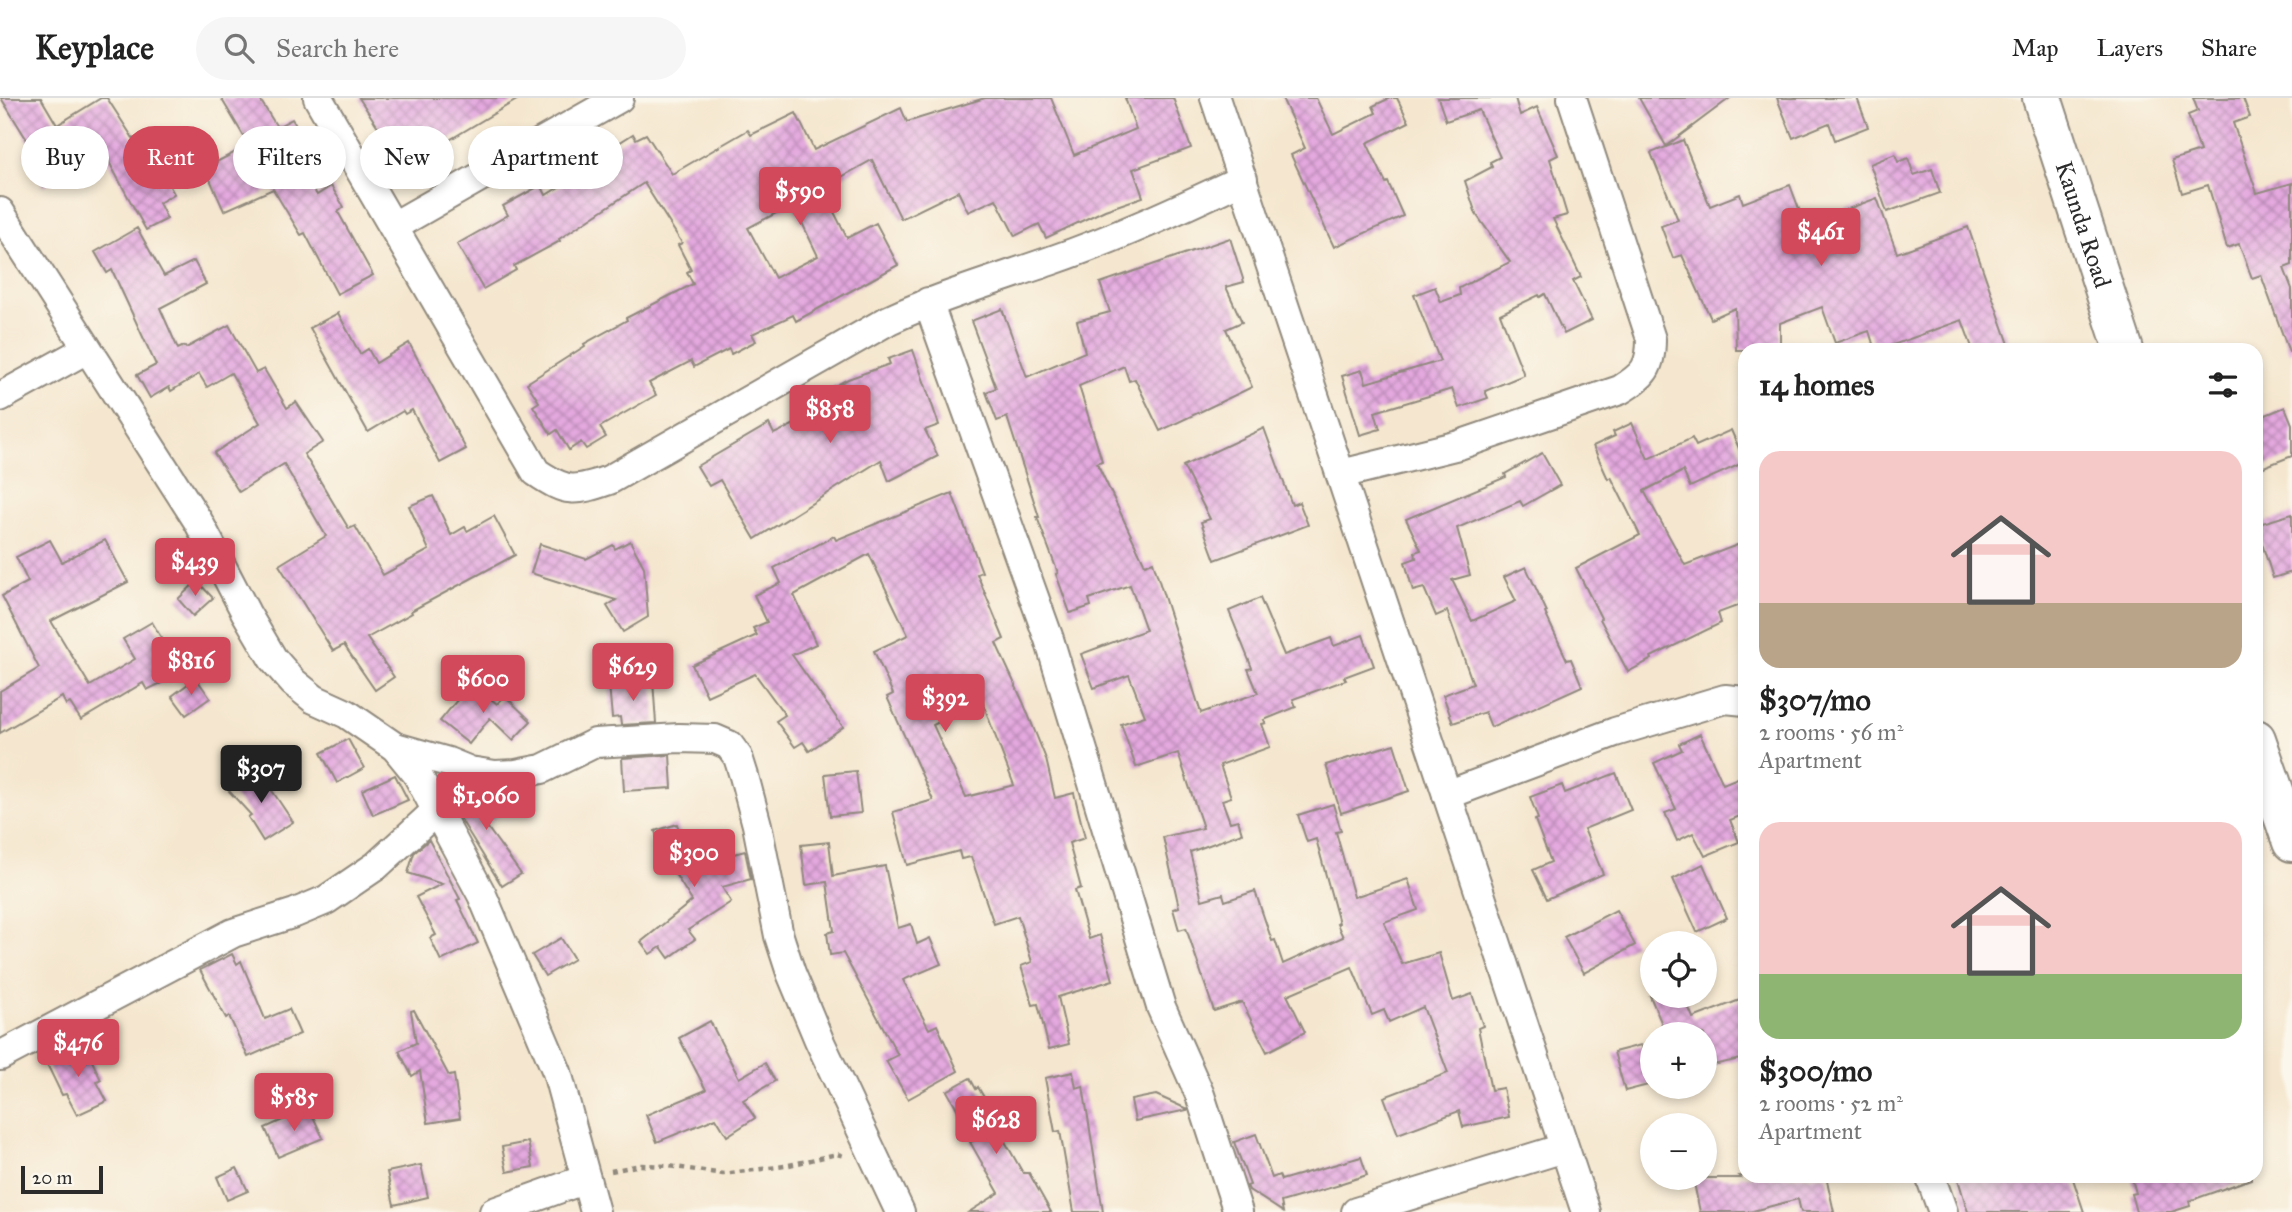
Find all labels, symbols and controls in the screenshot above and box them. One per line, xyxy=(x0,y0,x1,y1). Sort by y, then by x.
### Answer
search box xyxy=(196,17,686,80)
text: Keyplace xyxy=(35,28,154,68)
icon: search xyxy=(220,29,258,67)
text: Search here xyxy=(276,32,399,64)
text: Map xyxy=(2012,33,2059,63)
text: Layers xyxy=(2097,33,2163,63)
text: Share xyxy=(2201,33,2257,63)
chip: Buy xyxy=(21,126,109,189)
chip: Rent xyxy=(123,126,219,189)
chip: Filters xyxy=(233,126,346,189)
chip: New xyxy=(360,126,454,189)
chip: Apartment xyxy=(468,126,623,189)
street label: Kaunda Road xyxy=(2049,157,2118,292)
pin: $590 xyxy=(759,167,841,227)
text: $590 xyxy=(775,176,825,204)
pin: $461 xyxy=(1780,208,1862,268)
text: $461 xyxy=(1797,217,1845,245)
icon: filters xyxy=(2204,366,2242,404)
text: 14 homes xyxy=(1759,367,1874,403)
pin: $858 xyxy=(789,386,871,445)
text: $858 xyxy=(806,394,854,422)
icon: home xyxy=(1938,497,2064,623)
pin: $439 xyxy=(154,538,236,598)
text: $439 xyxy=(171,547,219,575)
pin: $816 xyxy=(150,638,232,697)
pin: $629 xyxy=(592,644,674,703)
text: $816 xyxy=(168,646,214,674)
text: $629 xyxy=(608,652,658,680)
pin: $600 xyxy=(442,656,524,715)
text: $600 xyxy=(457,664,509,692)
pin: $392 xyxy=(904,674,986,734)
text: $307/mo xyxy=(1759,682,1871,718)
text: $392 xyxy=(922,683,968,711)
text: 2 rooms · 56 m² xyxy=(1759,718,1903,746)
pin: $307 xyxy=(220,746,302,805)
text: Apartment xyxy=(1759,746,1862,774)
text: $307 xyxy=(237,754,285,782)
pin: $1,060 xyxy=(429,772,543,832)
text: $1,060 xyxy=(452,781,520,809)
pin: $300 xyxy=(653,830,735,889)
text: $300 xyxy=(669,838,719,866)
icon: home xyxy=(1938,868,2064,994)
map controls xyxy=(1640,931,1717,1190)
button: locate xyxy=(1640,931,1717,1008)
pin: $476 xyxy=(37,1020,119,1079)
button: + xyxy=(1640,1022,1717,1099)
text: $476 xyxy=(53,1028,103,1056)
text: $300/mo xyxy=(1759,1053,1872,1089)
pin: $585 xyxy=(253,1074,335,1133)
text: $585 xyxy=(270,1082,318,1110)
text: 2 rooms · 52 m² xyxy=(1759,1089,1903,1117)
pin: $628 xyxy=(955,1096,1037,1156)
text: $628 xyxy=(971,1105,1021,1133)
button: − xyxy=(1640,1113,1717,1190)
text: Apartment xyxy=(1759,1117,1862,1145)
scale bar xyxy=(21,1163,103,1195)
text: 20 m xyxy=(32,1166,73,1189)

